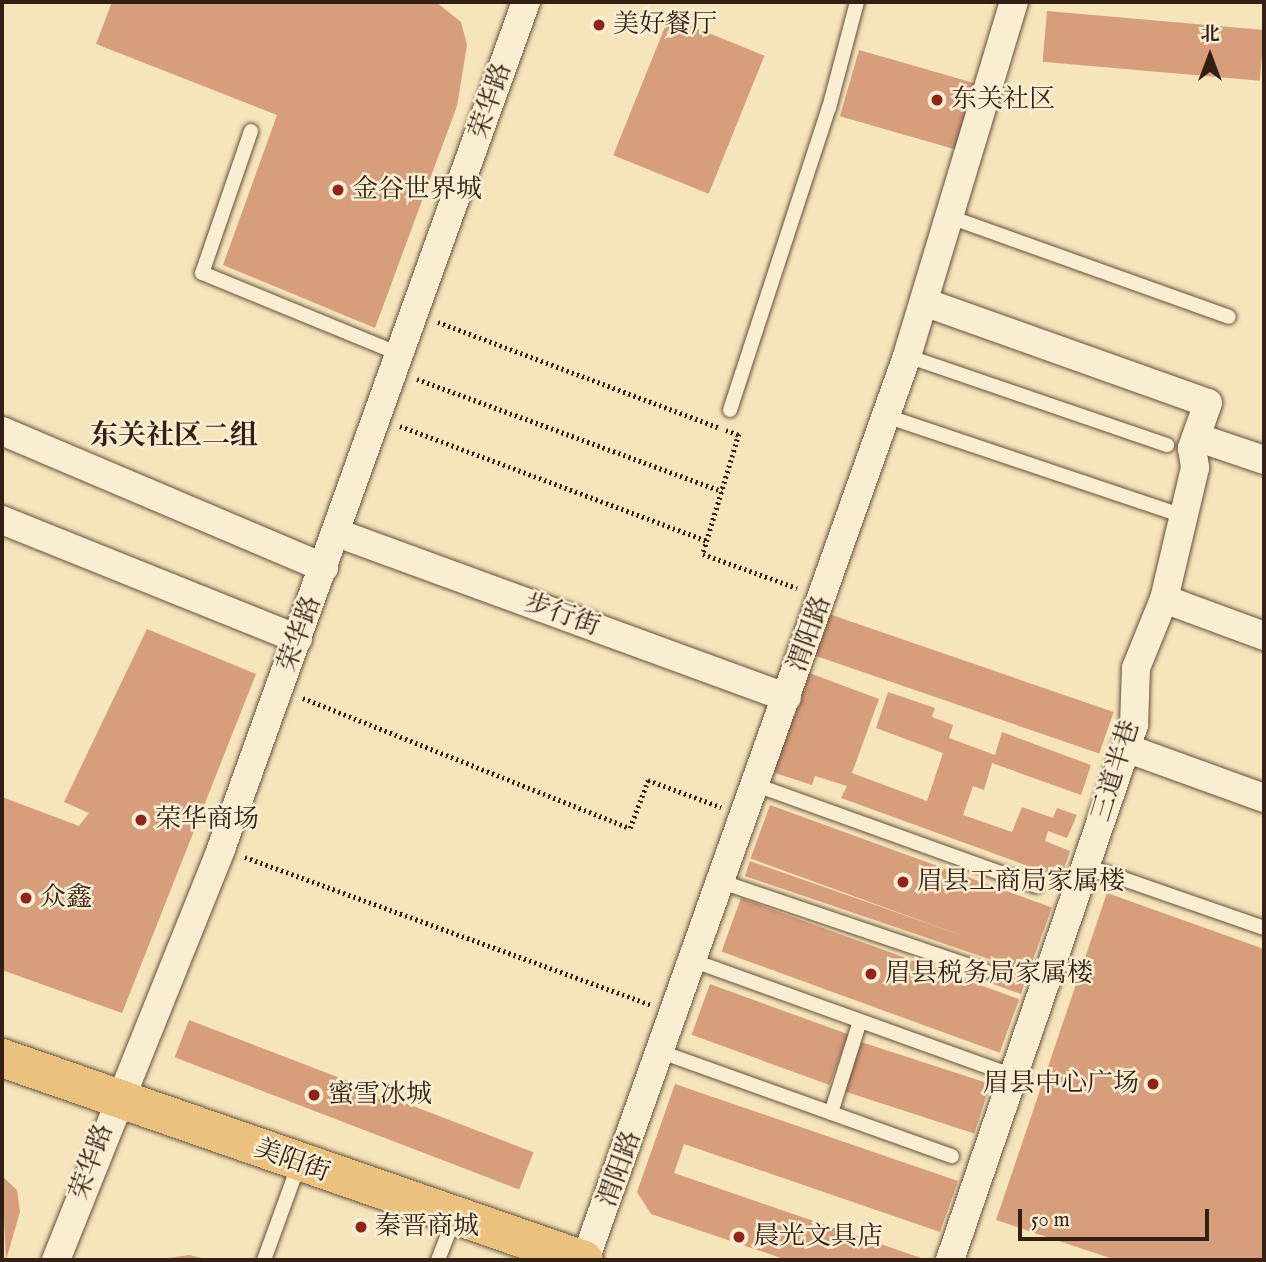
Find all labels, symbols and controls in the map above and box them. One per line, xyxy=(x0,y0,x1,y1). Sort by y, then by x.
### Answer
place label: 美好餐厅 xyxy=(613,9,717,41)
marker: 美好餐厅 xyxy=(591,17,607,33)
north arrow xyxy=(1175,21,1245,91)
text: 北 xyxy=(1200,23,1220,47)
street label: 荣华路 xyxy=(464,59,518,143)
place label: 东关社区 xyxy=(951,84,1055,116)
marker: 东关社区 xyxy=(929,92,945,108)
place label: 金谷世界城 xyxy=(352,174,482,206)
marker: 金谷世界城 xyxy=(330,182,346,198)
district label: 东关社区二组 xyxy=(90,420,258,454)
street label: 步行街 xyxy=(520,587,604,643)
street label: 荣华路 xyxy=(272,592,328,676)
street label: 渭阳路 xyxy=(782,592,838,676)
street label: 三道半巷 xyxy=(1086,717,1146,825)
place label: 荣华商场 xyxy=(155,804,259,836)
marker: 荣华商场 xyxy=(133,812,149,828)
place label: 眉县工商局家属楼 xyxy=(917,866,1125,898)
marker: 眉县工商局家属楼 xyxy=(895,874,911,890)
place label: 众鑫 xyxy=(40,882,92,914)
marker: 众鑫 xyxy=(18,890,34,906)
place label: 眉县税务局家属楼 xyxy=(885,958,1093,990)
marker: 眉县税务局家属楼 xyxy=(863,966,879,982)
place label: 眉县中心广场 xyxy=(983,1068,1139,1100)
marker: 眉县中心广场 xyxy=(1145,1076,1161,1092)
place label: 蜜雪冰城 xyxy=(328,1079,432,1111)
marker: 蜜雪冰城 xyxy=(306,1087,322,1103)
street label: 荣华路 xyxy=(64,1120,120,1204)
street label: 渭阳路 xyxy=(592,1127,648,1211)
street label: 美阳街 xyxy=(250,1133,334,1189)
scale bar xyxy=(1021,1196,1212,1240)
text: 50 m xyxy=(1031,1207,1070,1234)
place label: 秦晋商城 xyxy=(375,1211,479,1243)
marker: 秦晋商城 xyxy=(353,1219,369,1235)
place label: 晨光文具店 xyxy=(753,1221,883,1253)
marker: 晨光文具店 xyxy=(731,1229,747,1245)

